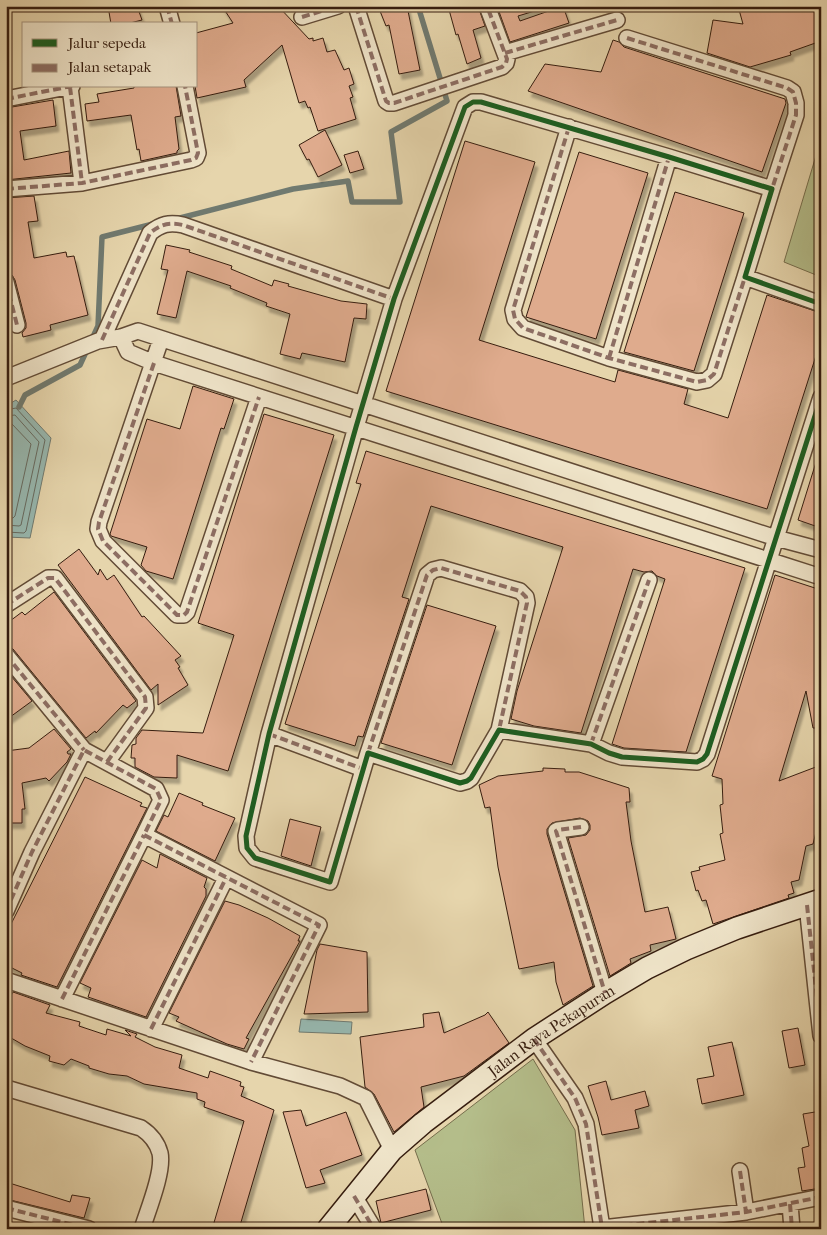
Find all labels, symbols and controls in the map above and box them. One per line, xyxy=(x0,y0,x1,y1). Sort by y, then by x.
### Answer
legend xyxy=(22,22,198,88)
text: Jalur sepeda xyxy=(67,34,147,52)
text: Jalan setapak xyxy=(67,58,152,76)
street label: Jalan Raya Pekapuran xyxy=(482,980,618,1082)

